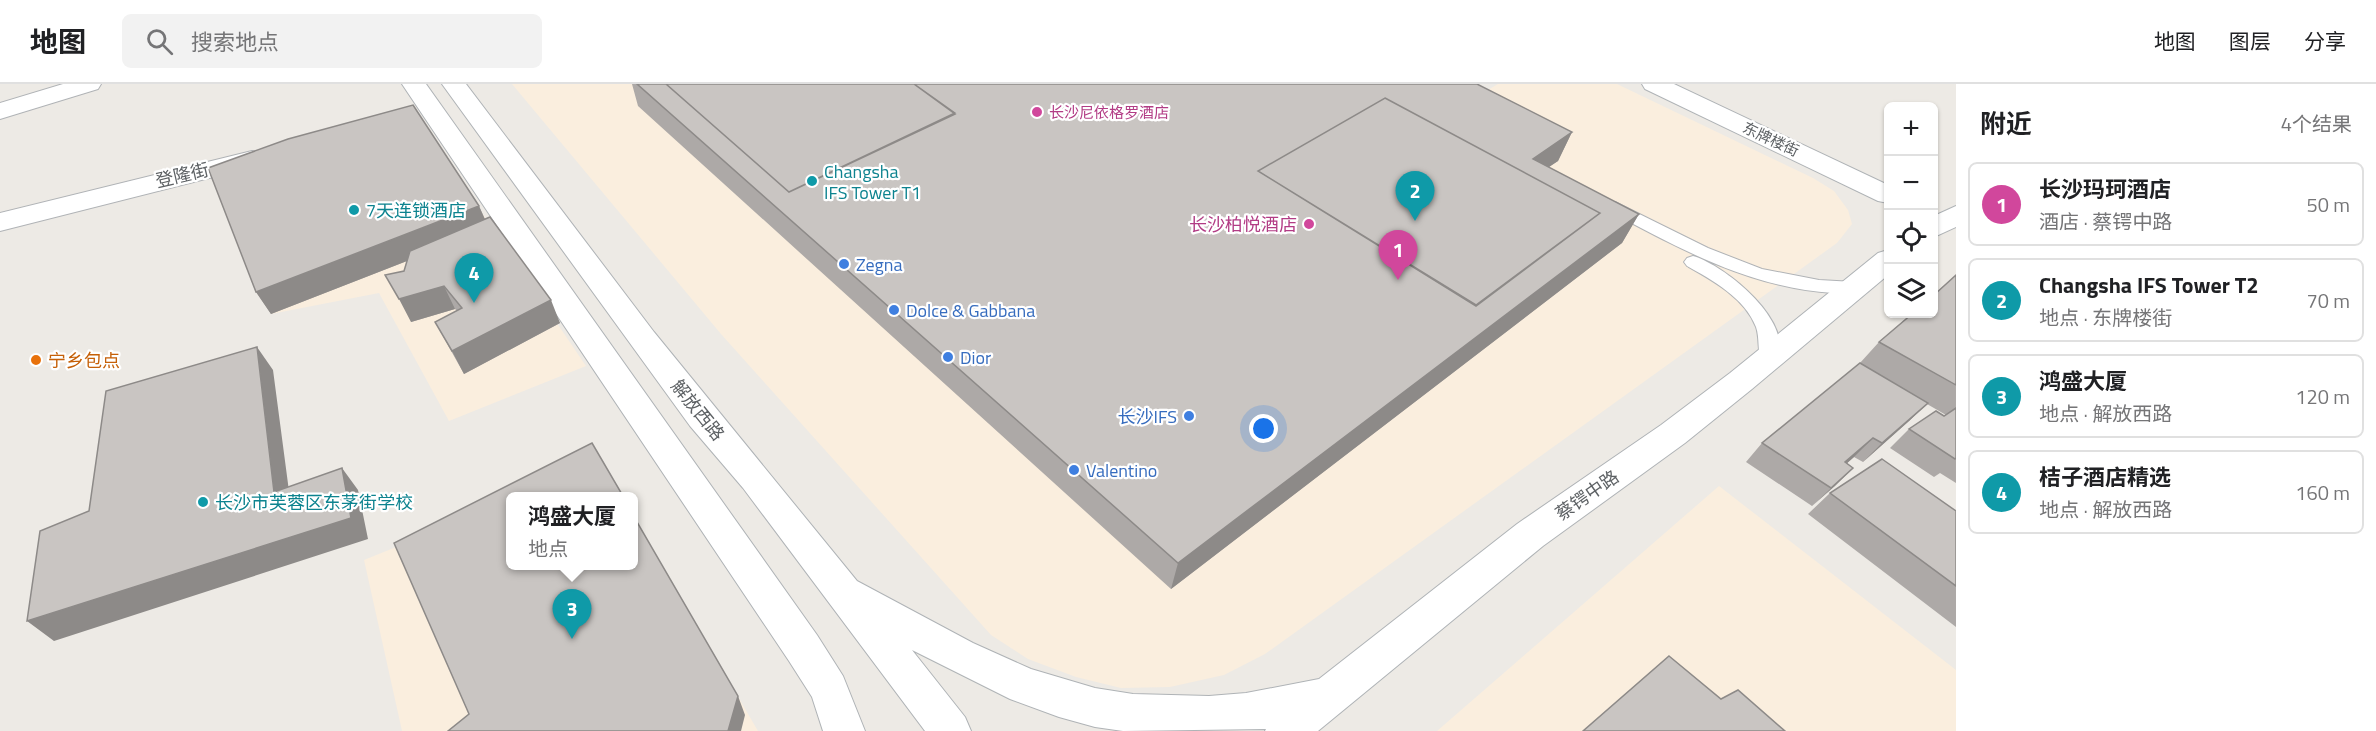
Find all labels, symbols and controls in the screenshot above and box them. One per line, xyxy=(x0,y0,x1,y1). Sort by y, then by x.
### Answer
search box xyxy=(122,14,542,68)
text: 地图 xyxy=(30,20,86,63)
icon: search xyxy=(143,25,176,58)
text: 搜索地点 xyxy=(191,25,279,59)
text: 地图 xyxy=(2154,25,2196,57)
text: 图层 xyxy=(2229,25,2271,57)
text: 分享 xyxy=(2304,25,2346,57)
place label: 长沙尼依格罗酒店 xyxy=(1049,101,1169,124)
map controls xyxy=(1884,102,1938,318)
button: + xyxy=(1884,102,1938,156)
text: 附近 xyxy=(1980,104,2032,143)
marker: 长沙尼依格罗酒店 xyxy=(1030,105,1044,119)
text: 4个结果 xyxy=(2281,108,2352,139)
street label: 东牌楼街 xyxy=(1739,116,1803,162)
street label: 登隆街 xyxy=(153,156,211,194)
button: − xyxy=(1884,156,1938,210)
place label: Changsha IFS Tower T1 xyxy=(824,158,921,206)
pin: 2 xyxy=(1396,172,1434,221)
text: 长沙玛珂酒店 xyxy=(2039,172,2171,206)
marker: Changsha IFS Tower T1 xyxy=(805,174,819,188)
text: 1 xyxy=(1996,189,2007,220)
text: 50 m xyxy=(2306,189,2350,220)
place label: 7天连锁酒店 xyxy=(366,197,466,224)
marker: 7天连锁酒店 xyxy=(347,203,361,217)
text: 酒店 · 蔡锷中路 xyxy=(2039,206,2172,237)
button: locate xyxy=(1884,210,1938,264)
place label: 长沙柏悦酒店 xyxy=(1189,211,1297,238)
marker: 长沙柏悦酒店 xyxy=(1302,217,1316,231)
pin: 1 xyxy=(1378,230,1418,280)
place label: Zegna xyxy=(856,251,903,278)
pin: 4 xyxy=(454,254,494,303)
marker: Zegna xyxy=(837,257,851,271)
button: layers xyxy=(1884,264,1938,318)
text: Changsha IFS Tower T2 xyxy=(2039,268,2259,302)
text: 2 xyxy=(1996,285,2007,316)
text: 70 m xyxy=(2306,285,2350,316)
place label: Dolce & Gabbana xyxy=(906,297,1035,324)
text: 地点 · 东牌楼街 xyxy=(2039,302,2172,333)
marker: Dolce & Gabbana xyxy=(887,303,901,317)
place label: Dior xyxy=(960,344,991,371)
place label: 宁乡包点 xyxy=(48,347,120,374)
marker: Dior xyxy=(941,350,955,364)
marker: 宁乡包点 xyxy=(29,353,43,367)
text: 鸿盛大厦 xyxy=(2039,364,2127,398)
street label: 解放西路 xyxy=(665,374,731,446)
text: 3 xyxy=(1996,381,2007,412)
text: 120 m xyxy=(2295,381,2350,412)
text: 地点 · 解放西路 xyxy=(2039,398,2172,429)
place label: 长沙IFS xyxy=(1118,403,1177,430)
marker: 长沙IFS xyxy=(1182,409,1196,423)
your location xyxy=(1249,414,1278,443)
place label: Valentino xyxy=(1086,457,1157,484)
text: 桔子酒店精选 xyxy=(2039,460,2171,494)
marker: Valentino xyxy=(1067,463,1081,477)
street label: 蔡锷中路 xyxy=(1550,463,1624,527)
text: 4 xyxy=(1996,477,2007,508)
text: 160 m xyxy=(2295,477,2350,508)
place label: 长沙市芙蓉区东茅街学校 xyxy=(215,489,413,516)
popup xyxy=(506,492,638,570)
text: 地点 · 解放西路 xyxy=(2039,494,2172,525)
marker: 长沙市芙蓉区东茅街学校 xyxy=(196,495,210,509)
text: 鸿盛大厦 xyxy=(528,499,616,533)
text: 地点 xyxy=(528,533,568,564)
pin: 3 xyxy=(552,590,592,639)

